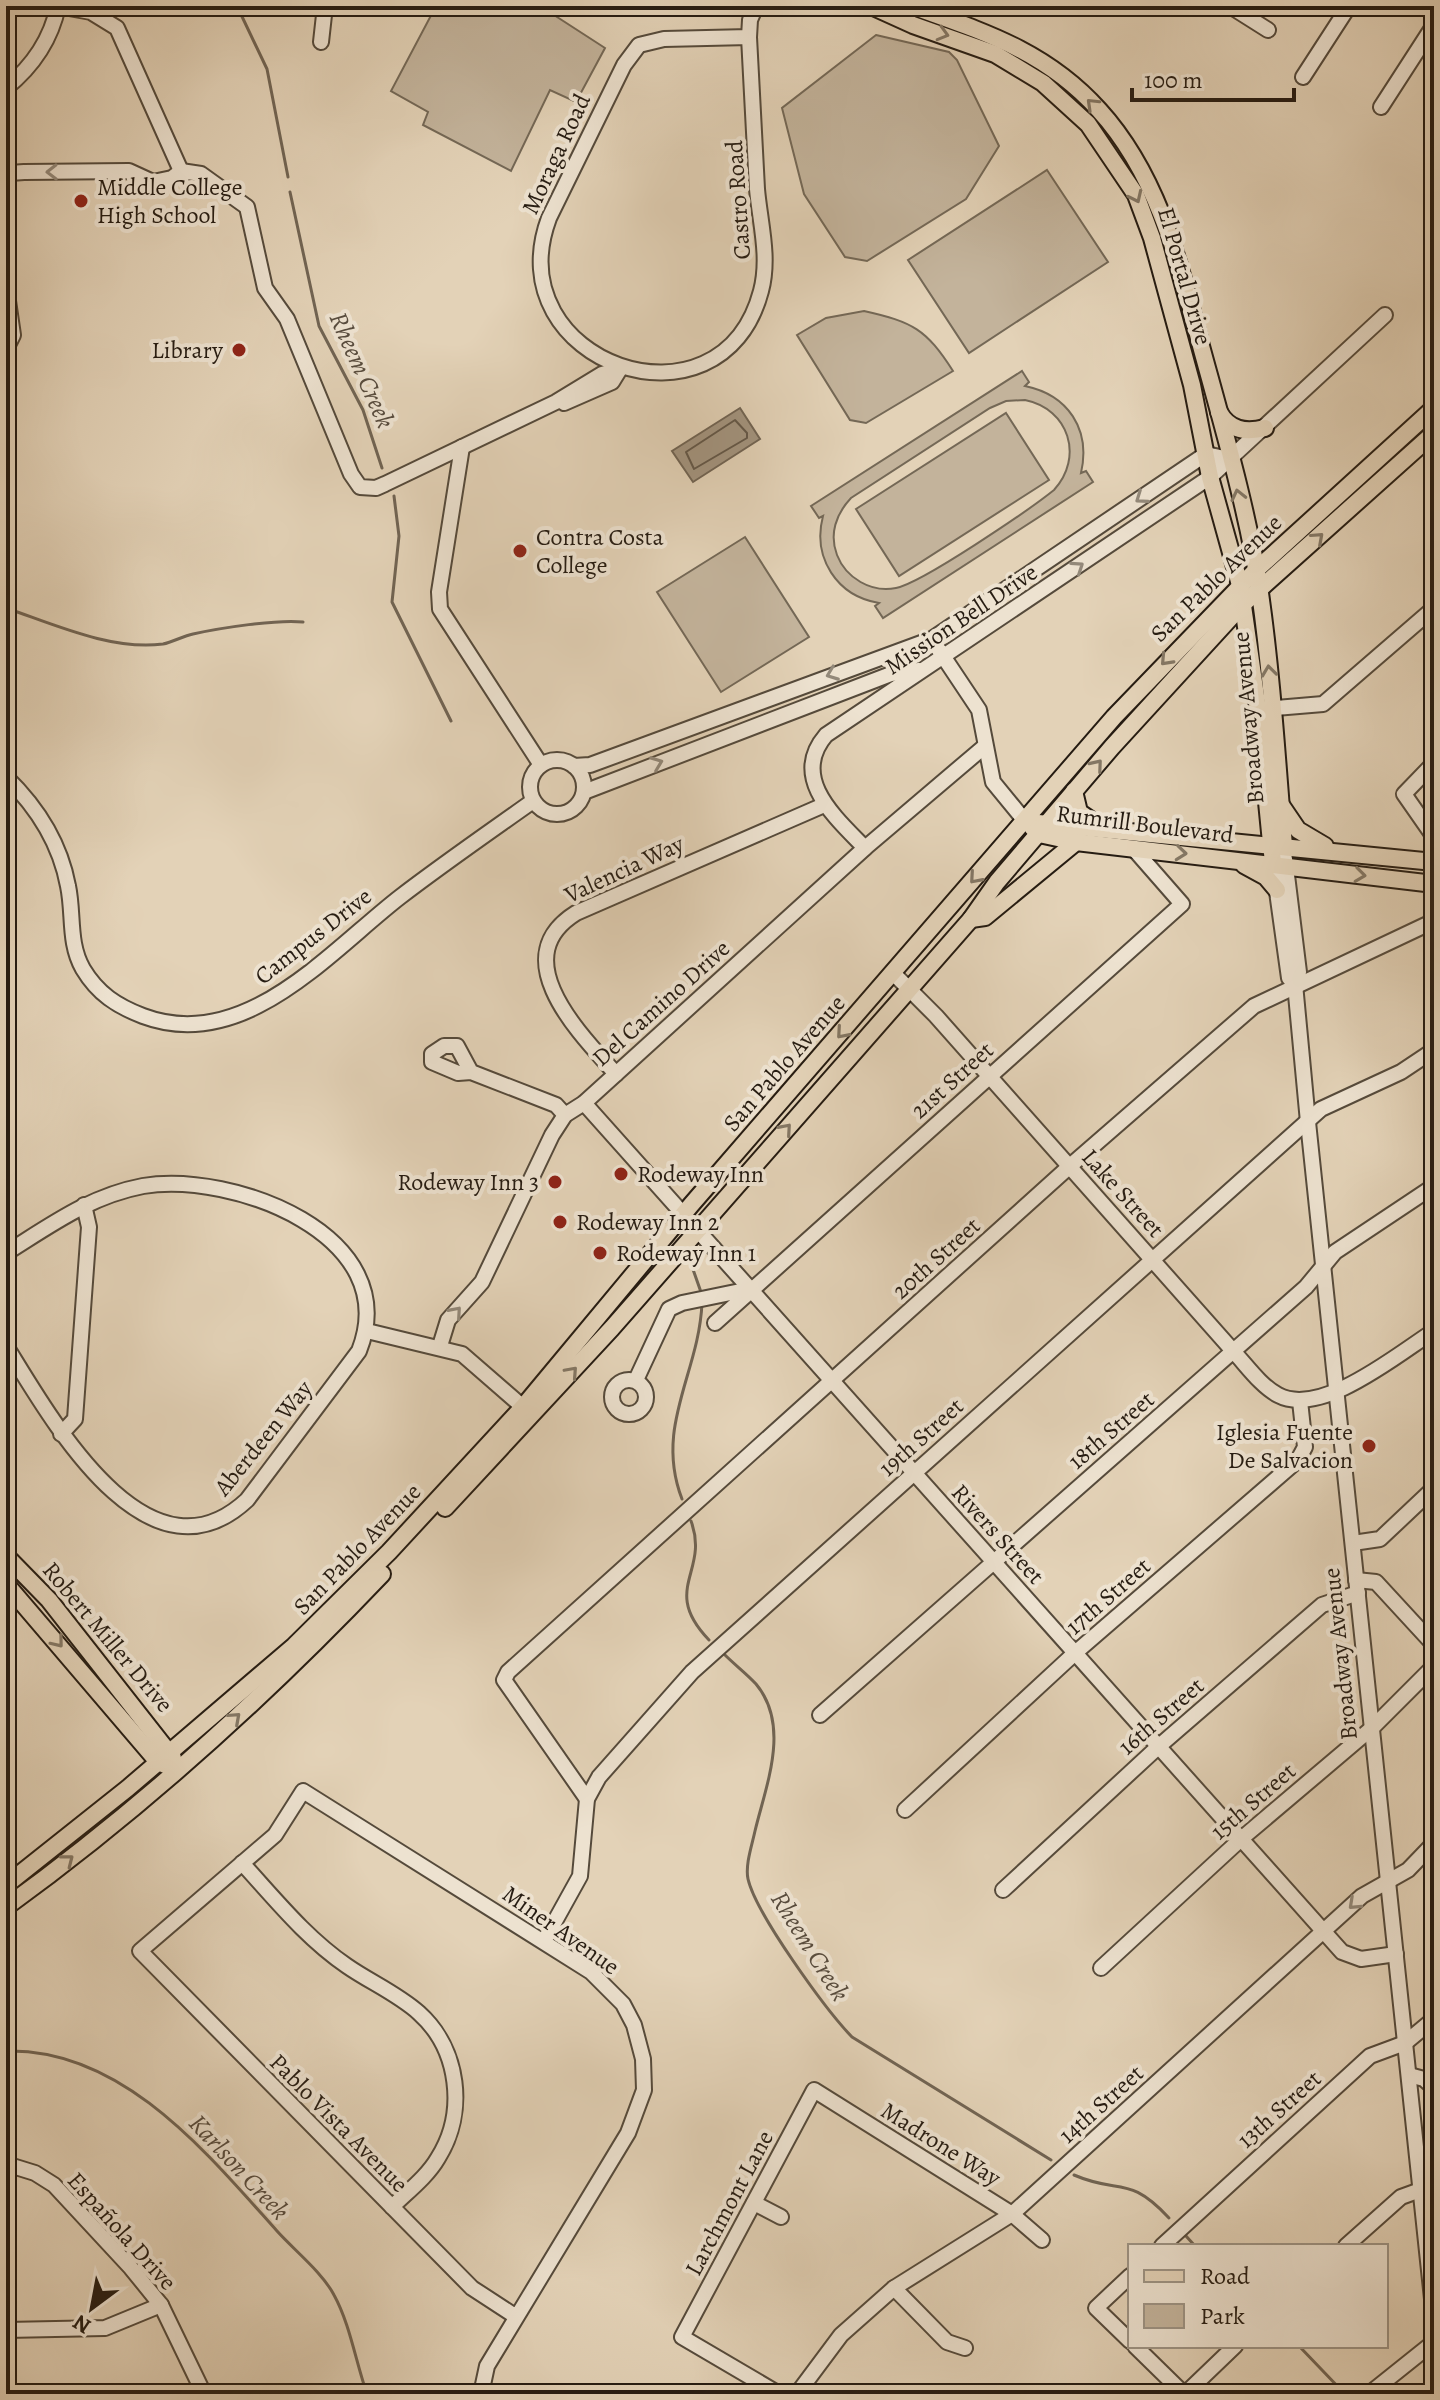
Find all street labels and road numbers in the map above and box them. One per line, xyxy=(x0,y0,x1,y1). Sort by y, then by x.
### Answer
street label: Moraga Road xyxy=(514,88,598,219)
street label: Castro Road xyxy=(718,139,758,261)
street label: El Portal Drive xyxy=(1150,203,1220,349)
street label: San Pablo Avenue xyxy=(1143,507,1289,649)
street label: Mission Bell Drive xyxy=(878,556,1044,682)
street label: Broadway Avenue xyxy=(1225,630,1271,806)
street label: Rumrill Boulevard xyxy=(1055,797,1236,851)
street label: Valencia Way xyxy=(558,827,689,911)
street label: Campus Drive xyxy=(248,880,378,992)
street label: Del Camino Drive xyxy=(585,933,737,1073)
street label: San Pablo Avenue xyxy=(716,988,852,1138)
street label: 21st Street xyxy=(904,1034,1000,1126)
street label: Lake Street xyxy=(1075,1142,1172,1244)
street label: 20th Street xyxy=(885,1210,987,1306)
street label: Aberdeen Way xyxy=(206,1373,320,1503)
street label: 18th Street xyxy=(1061,1384,1161,1476)
street label: 19th Street xyxy=(872,1390,970,1484)
street label: San Pablo Avenue xyxy=(286,1476,428,1622)
street label: Rivers Street xyxy=(944,1477,1052,1591)
street label: 17th Street xyxy=(1059,1550,1157,1642)
street label: Robert Miller Drive xyxy=(35,1555,181,1719)
street label: Broadway Avenue xyxy=(1315,1566,1365,1742)
street label: 16th Street xyxy=(1111,1670,1211,1762)
street label: 15th Street xyxy=(1204,1755,1302,1847)
street label: Miner Avenue xyxy=(496,1878,626,1982)
street label: Pablo Vista Avenue xyxy=(263,2047,415,2199)
street label: 14th Street xyxy=(1052,2057,1150,2151)
street label: 13th Street xyxy=(1230,2063,1328,2155)
street label: Madrone Way xyxy=(875,2095,1007,2194)
street label: Larchmont Lane xyxy=(677,2125,781,2281)
street label: Española Drive xyxy=(60,2165,184,2297)

